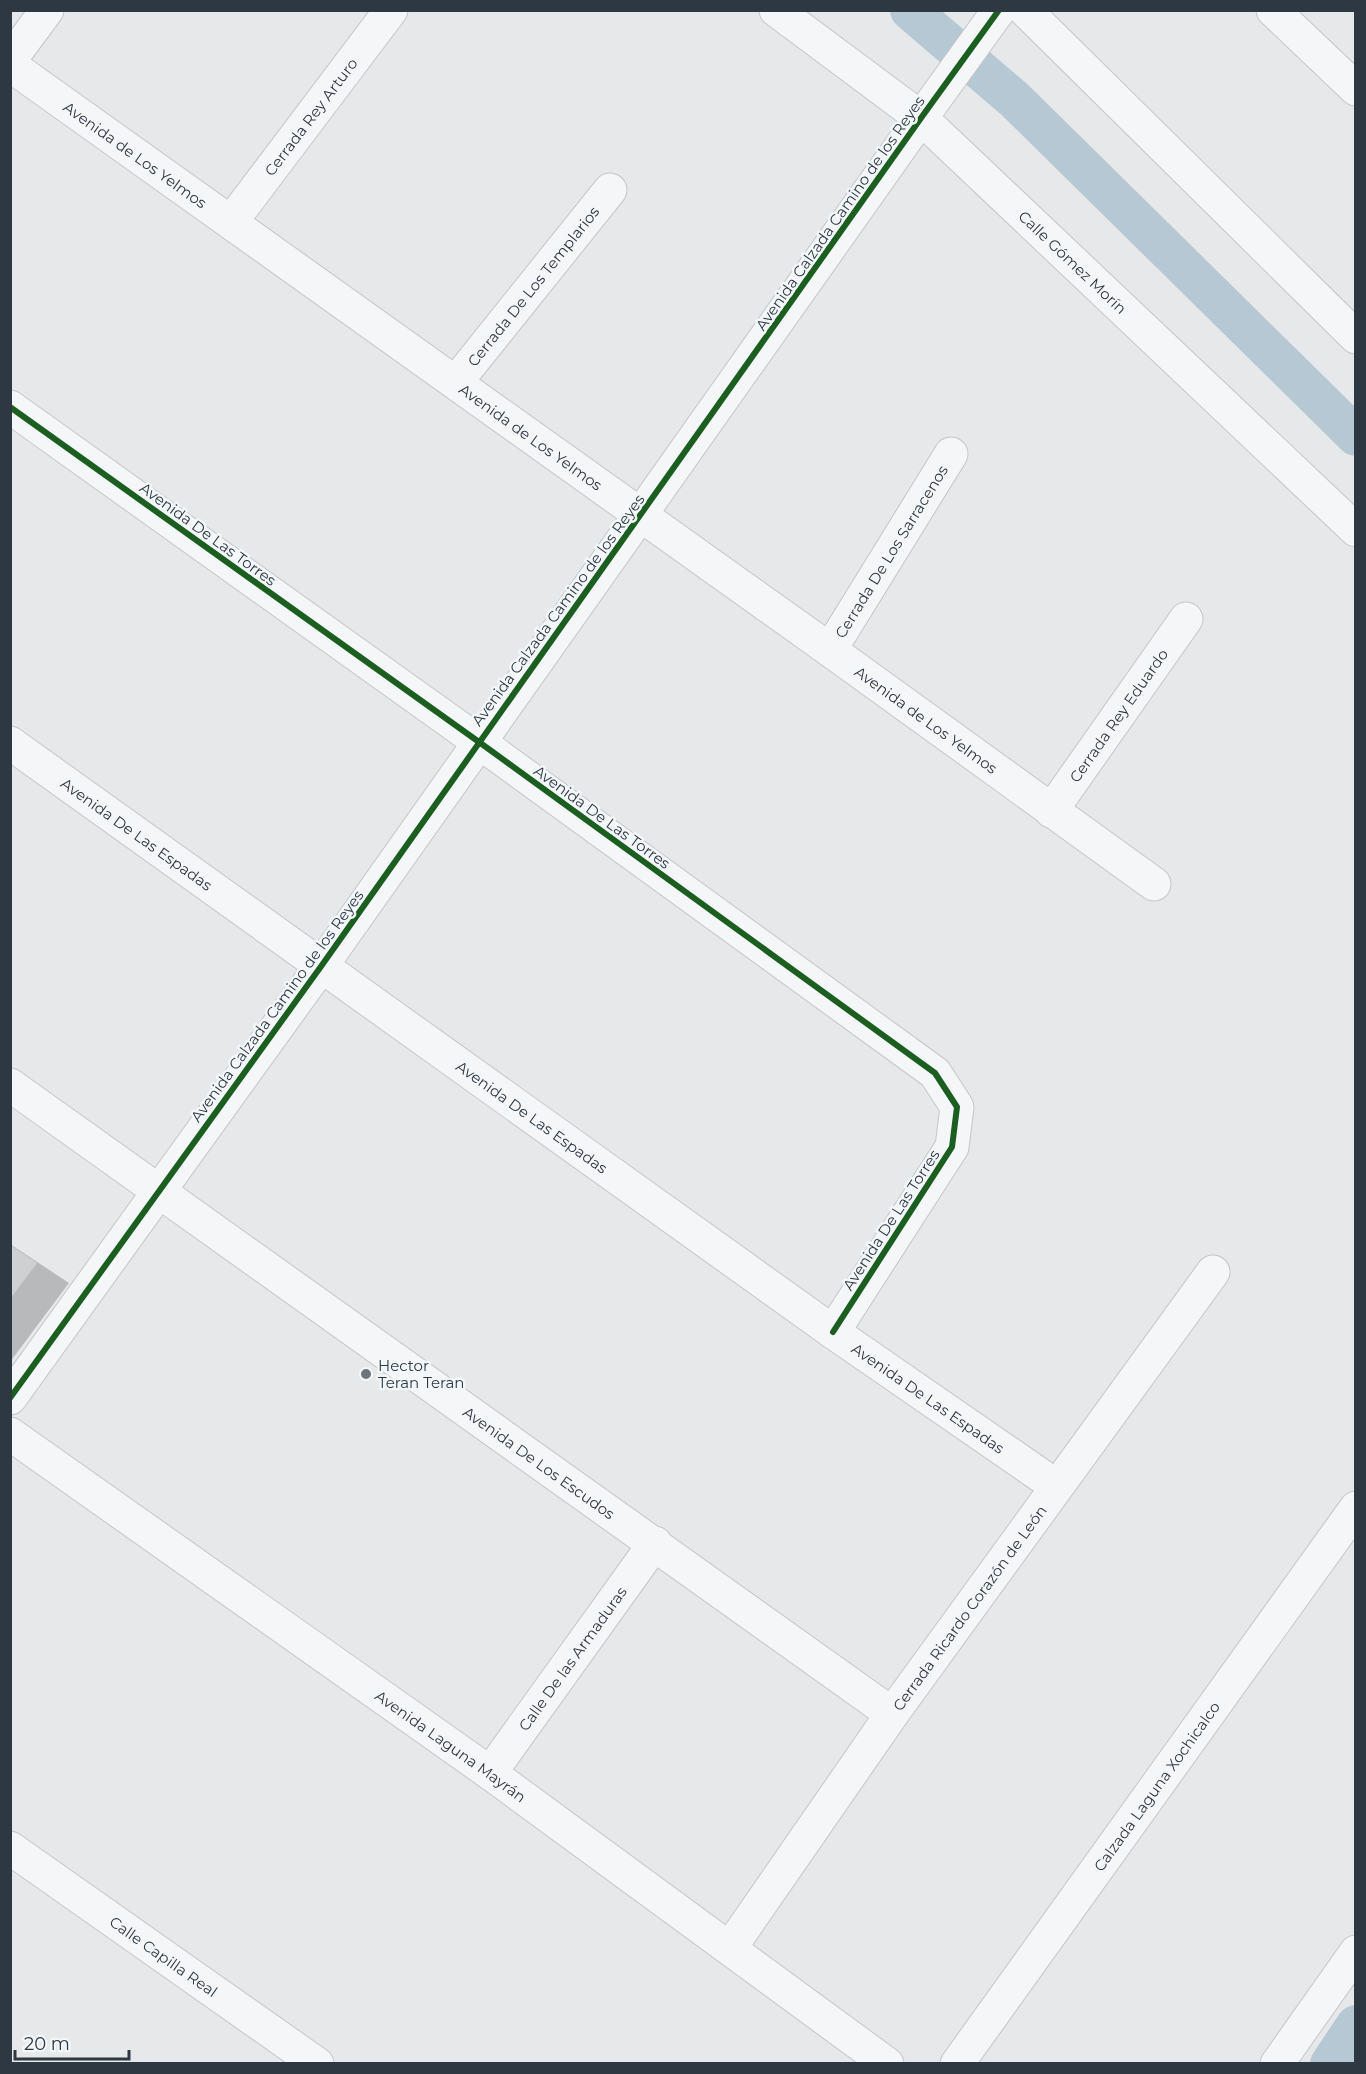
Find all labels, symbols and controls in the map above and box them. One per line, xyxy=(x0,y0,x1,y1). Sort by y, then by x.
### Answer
street label: Cerrada Rey Arturo xyxy=(260,54,361,179)
street label: Avenida Calzada Camino de los Reyes xyxy=(751,92,929,334)
street label: Avenida de Los Yelmos xyxy=(60,97,211,212)
street label: Cerrada De Los Templarios xyxy=(463,202,603,370)
street label: Calle Gómez Morín xyxy=(1015,206,1131,318)
street label: Avenida de Los Yelmos xyxy=(456,379,606,494)
street label: Cerrada De Los Sarracenos xyxy=(830,461,952,641)
street label: Avenida De Las Torres xyxy=(136,478,280,590)
street label: Avenida Calzada Camino de los Reyes xyxy=(467,490,649,730)
street label: Cerrada Rey Eduardo xyxy=(1065,645,1172,786)
street label: Avenida de Los Yelmos xyxy=(851,662,1001,777)
street label: Avenida De Las Torres xyxy=(530,761,674,873)
street label: Avenida De Las Espadas xyxy=(58,773,216,894)
street label: Avenida Calzada Camino de los Reyes xyxy=(186,886,368,1126)
street label: Avenida De Las Espadas xyxy=(453,1056,611,1177)
street label: Avenida De Las Torres xyxy=(838,1146,944,1294)
street label: Avenida De Las Espadas xyxy=(848,1339,1008,1457)
place label: Hector Teran Teran xyxy=(378,1356,464,1392)
marker: Hector Teran Teran xyxy=(359,1367,373,1381)
street label: Avenida De Los Escudos xyxy=(460,1402,619,1523)
street label: Cerrada Ricardo Corazón de León xyxy=(888,1501,1050,1714)
street label: Calle De las Armaduras xyxy=(514,1582,630,1734)
street label: Avenida Laguna Mayrán xyxy=(372,1686,530,1806)
street label: Calzada Laguna Xochicalco xyxy=(1089,1698,1224,1875)
street label: Calle Capilla Real xyxy=(106,1912,221,2001)
scale bar xyxy=(15,2023,129,2061)
text: 20 m xyxy=(24,2033,70,2055)

